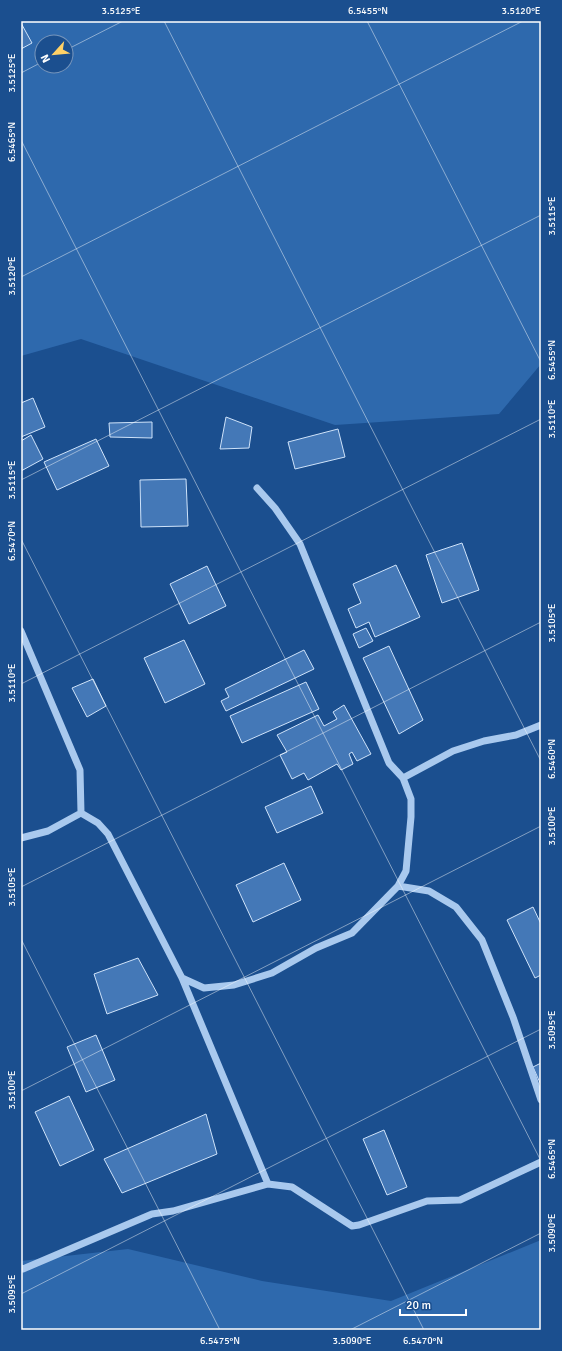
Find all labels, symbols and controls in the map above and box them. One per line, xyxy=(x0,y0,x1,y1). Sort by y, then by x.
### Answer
text: 3.5125°E xyxy=(102,5,141,17)
text: 6.5455°N xyxy=(348,5,388,17)
text: 3.5120°E xyxy=(502,5,541,17)
north arrow xyxy=(34,34,74,74)
text: N xyxy=(38,52,53,65)
text: 3.5125°E xyxy=(6,53,18,93)
text: 6.5465°N xyxy=(6,122,18,162)
text: 3.5115°E xyxy=(546,196,558,236)
text: 3.5120°E xyxy=(6,256,18,296)
text: 6.5455°N xyxy=(546,340,558,380)
text: 3.5110°E xyxy=(546,399,558,439)
text: 3.5115°E xyxy=(6,460,18,500)
text: 6.5470°N xyxy=(6,521,18,561)
text: 3.5105°E xyxy=(546,603,558,643)
text: 3.5110°E xyxy=(6,663,18,703)
text: 6.5460°N xyxy=(546,739,558,779)
text: 3.5100°E xyxy=(546,806,558,846)
text: 3.5105°E xyxy=(6,867,18,907)
text: 3.5095°E xyxy=(546,1010,558,1050)
text: 3.5100°E xyxy=(6,1070,18,1110)
text: 6.5465°N xyxy=(546,1139,558,1179)
text: 3.5090°E xyxy=(546,1213,558,1253)
text: 3.5095°E xyxy=(6,1274,18,1314)
scale bar xyxy=(400,1291,466,1317)
text: 20 m xyxy=(406,1298,431,1313)
text: 6.5475°N xyxy=(200,1335,240,1347)
text: 3.5090°E xyxy=(333,1335,372,1347)
text: 6.5470°N xyxy=(403,1335,443,1347)

